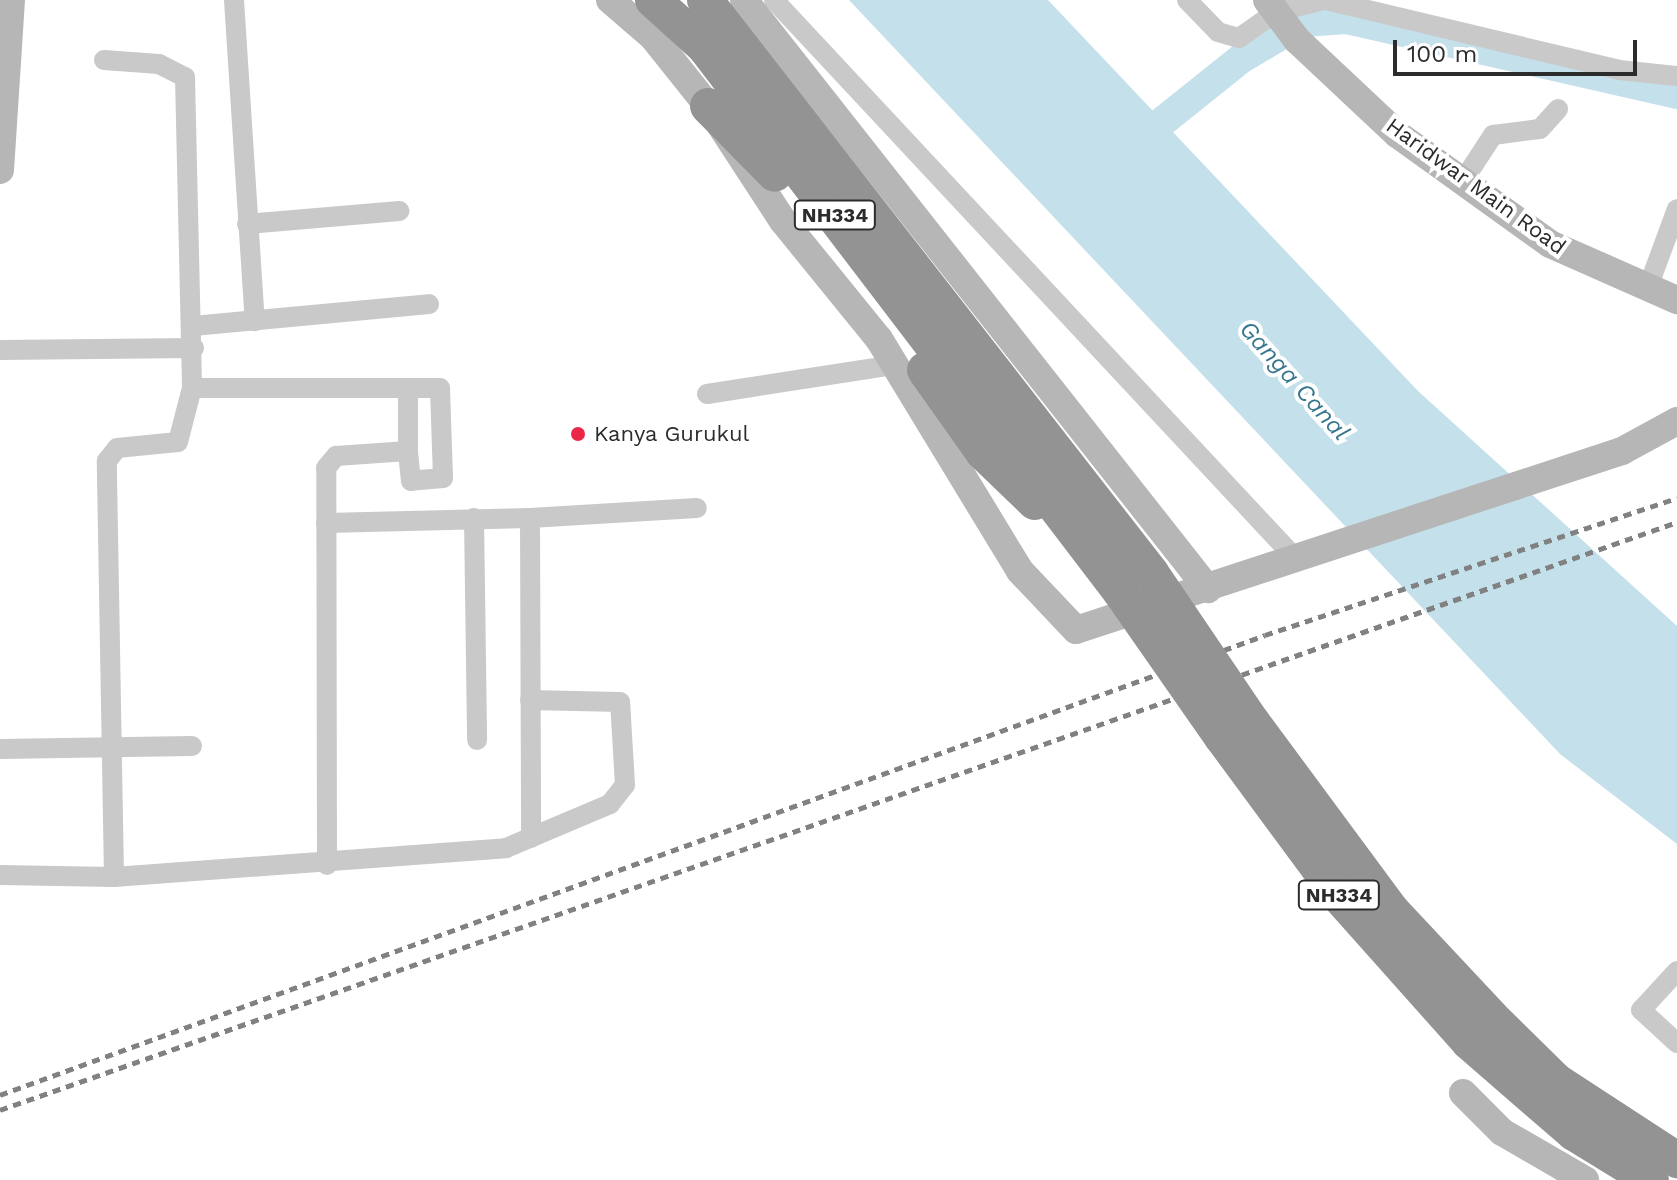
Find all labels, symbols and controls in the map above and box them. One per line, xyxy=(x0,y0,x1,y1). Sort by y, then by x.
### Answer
scale bar xyxy=(1397,24,1641,74)
text: 100 m xyxy=(1407,40,1477,68)
street label: Haridwar Main Road xyxy=(1381,112,1571,260)
road number: NH334 xyxy=(793,199,877,231)
water label: Ganga Canal xyxy=(1233,315,1355,447)
place label: Kanya Gurukul xyxy=(594,421,750,447)
marker: Kanya Gurukul xyxy=(569,425,587,443)
road number: NH334 xyxy=(1297,879,1381,911)

